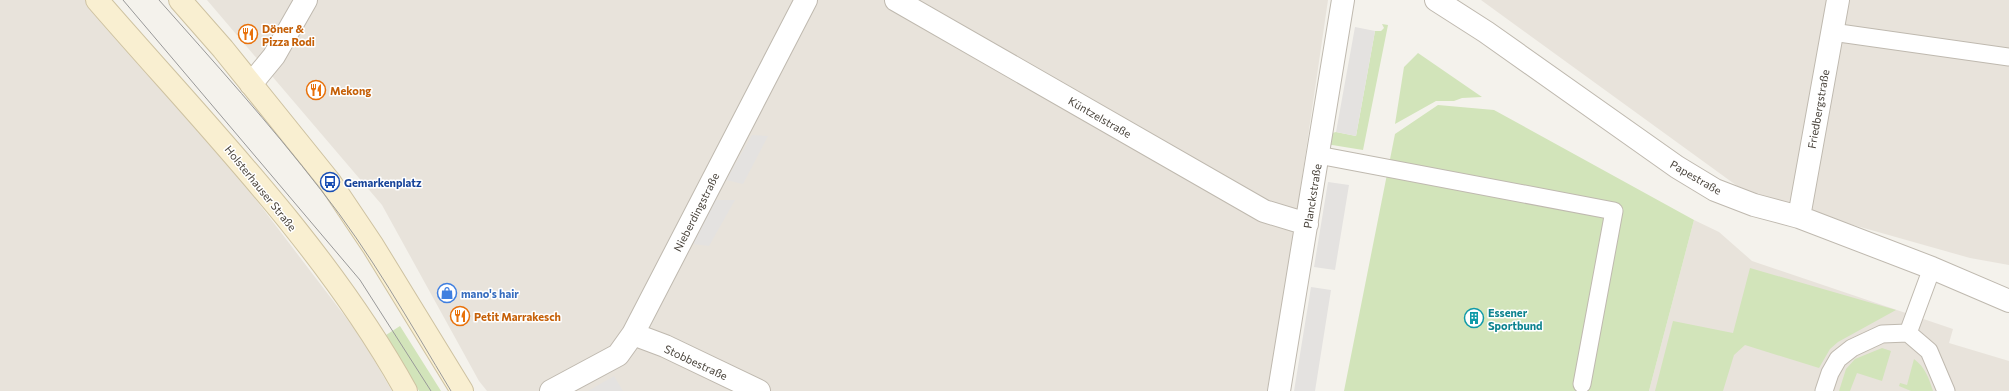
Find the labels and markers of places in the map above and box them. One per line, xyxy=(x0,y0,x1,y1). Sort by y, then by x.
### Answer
place label: Döner & Pizza Rodi xyxy=(262,22,315,48)
restaurant icon: Döner & Pizza Rodi xyxy=(237,23,259,45)
restaurant icon: Mekong xyxy=(305,79,327,101)
place label: Mekong xyxy=(330,84,371,97)
bus stop icon: Gemarkenplatz xyxy=(319,171,341,193)
place label: Gemarkenplatz xyxy=(344,176,422,189)
shop icon: mano's hair xyxy=(436,282,458,304)
place label: mano's hair xyxy=(461,287,519,300)
restaurant icon: Petit Marrakesch xyxy=(449,305,471,327)
place label: Essener Sportbund xyxy=(1488,306,1542,332)
building icon: Essener Sportbund xyxy=(1463,307,1485,329)
place label: Petit Marrakesch xyxy=(474,310,561,323)

